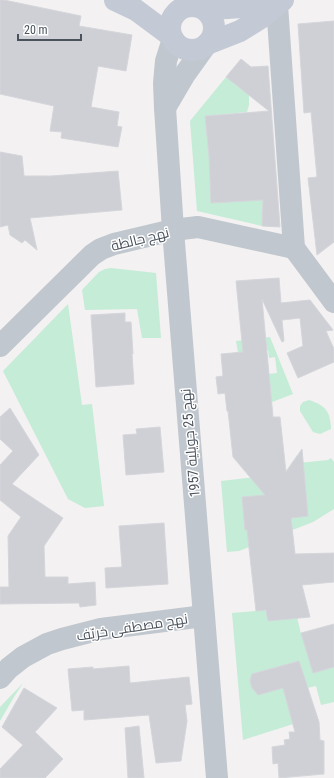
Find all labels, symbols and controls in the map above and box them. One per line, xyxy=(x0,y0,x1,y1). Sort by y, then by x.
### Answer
scale bar xyxy=(18,16,81,42)
text: 20 m xyxy=(24,23,48,37)
street label: نهج جالطة xyxy=(109,224,171,255)
street label: نهج 25 جويلية 1957 xyxy=(177,388,204,498)
street label: نهج مصطفى خريّف xyxy=(75,610,189,645)

